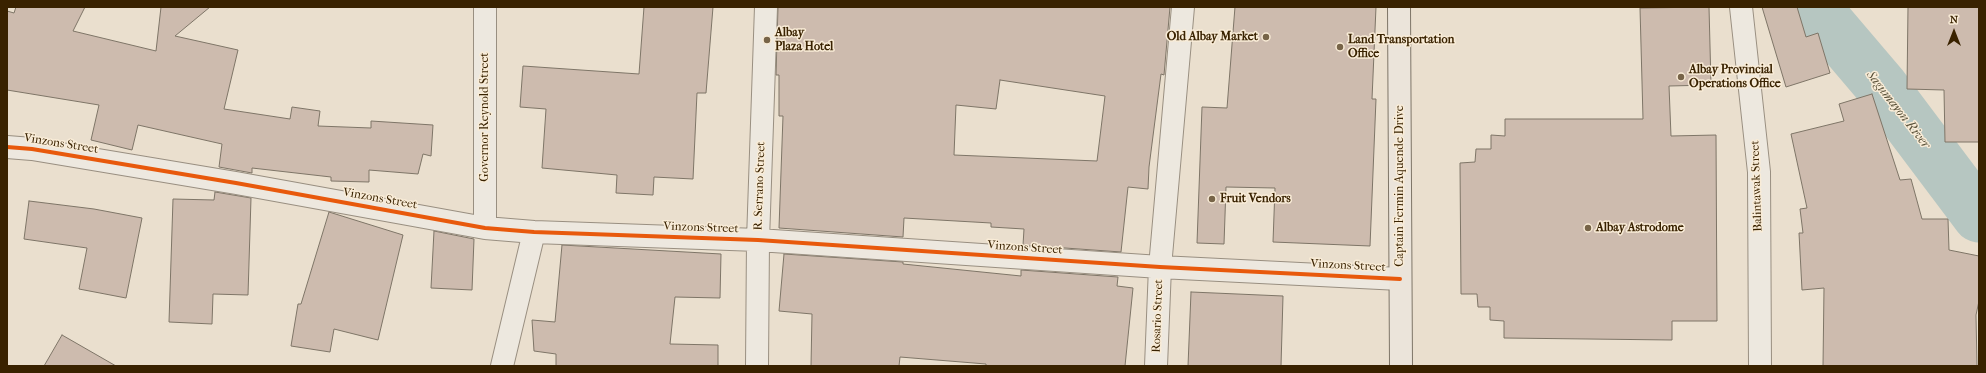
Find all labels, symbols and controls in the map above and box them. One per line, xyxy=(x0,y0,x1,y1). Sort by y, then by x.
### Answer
north arrow xyxy=(1934,12,1974,52)
text: N xyxy=(1950,13,1958,26)
place label: Albay Plaza Hotel xyxy=(775,26,833,54)
place label: Old Albay Market xyxy=(1167,30,1258,44)
marker: Old Albay Market xyxy=(1261,32,1271,42)
place label: Land Transportation Office xyxy=(1348,33,1454,61)
marker: Albay Plaza Hotel xyxy=(762,35,772,45)
marker: Land Transportation Office xyxy=(1335,42,1345,52)
street label: Governor Reynold Street xyxy=(478,52,492,182)
place label: Albay Provincial Operations Office xyxy=(1689,63,1781,91)
water label: Sagumayon River xyxy=(1863,68,1933,152)
marker: Albay Provincial Operations Office xyxy=(1676,72,1686,82)
street label: Captain Fermin Aquende Drive xyxy=(1393,105,1407,267)
street label: Vinzons Street xyxy=(23,131,99,157)
street label: Balintawak Street xyxy=(1748,140,1766,232)
street label: R. Serrano Street xyxy=(751,141,769,231)
street label: Vinzons Street xyxy=(342,185,418,213)
place label: Fruit Vendors xyxy=(1220,192,1291,206)
marker: Fruit Vendors xyxy=(1207,194,1217,204)
street label: Vinzons Street xyxy=(663,219,739,237)
place label: Albay Astrodome xyxy=(1596,221,1684,235)
marker: Albay Astrodome xyxy=(1583,223,1593,233)
street label: Vinzons Street xyxy=(987,238,1063,258)
street label: Vinzons Street xyxy=(1310,257,1386,275)
street label: Rosario Street xyxy=(1150,279,1166,353)

